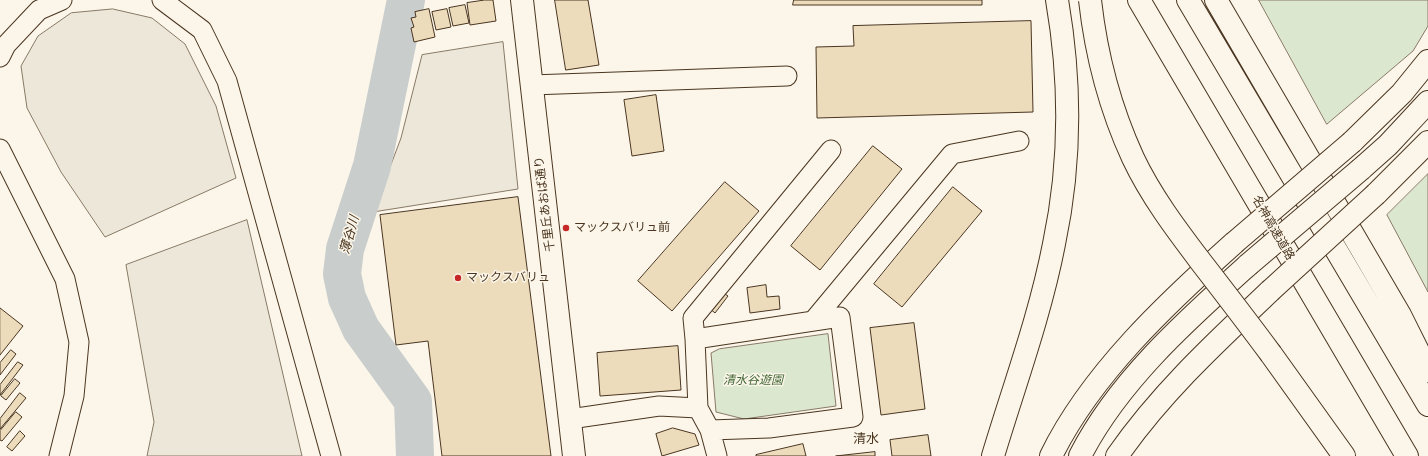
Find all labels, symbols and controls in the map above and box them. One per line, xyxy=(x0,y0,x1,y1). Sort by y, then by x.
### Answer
street label: 千里丘あおば通り xyxy=(532,155,558,253)
street label: 名神高速道路 xyxy=(1249,193,1297,263)
water label: 薄谷川 xyxy=(337,214,363,256)
place label: マックスバリュ前 xyxy=(574,221,670,235)
marker: マックスバリュ前 xyxy=(561,223,571,233)
place label: マックスバリュ xyxy=(466,271,550,285)
marker: マックスバリュ xyxy=(453,273,463,283)
park label: 清水谷遊園 xyxy=(723,374,783,388)
district label: 清水 xyxy=(853,431,879,447)

